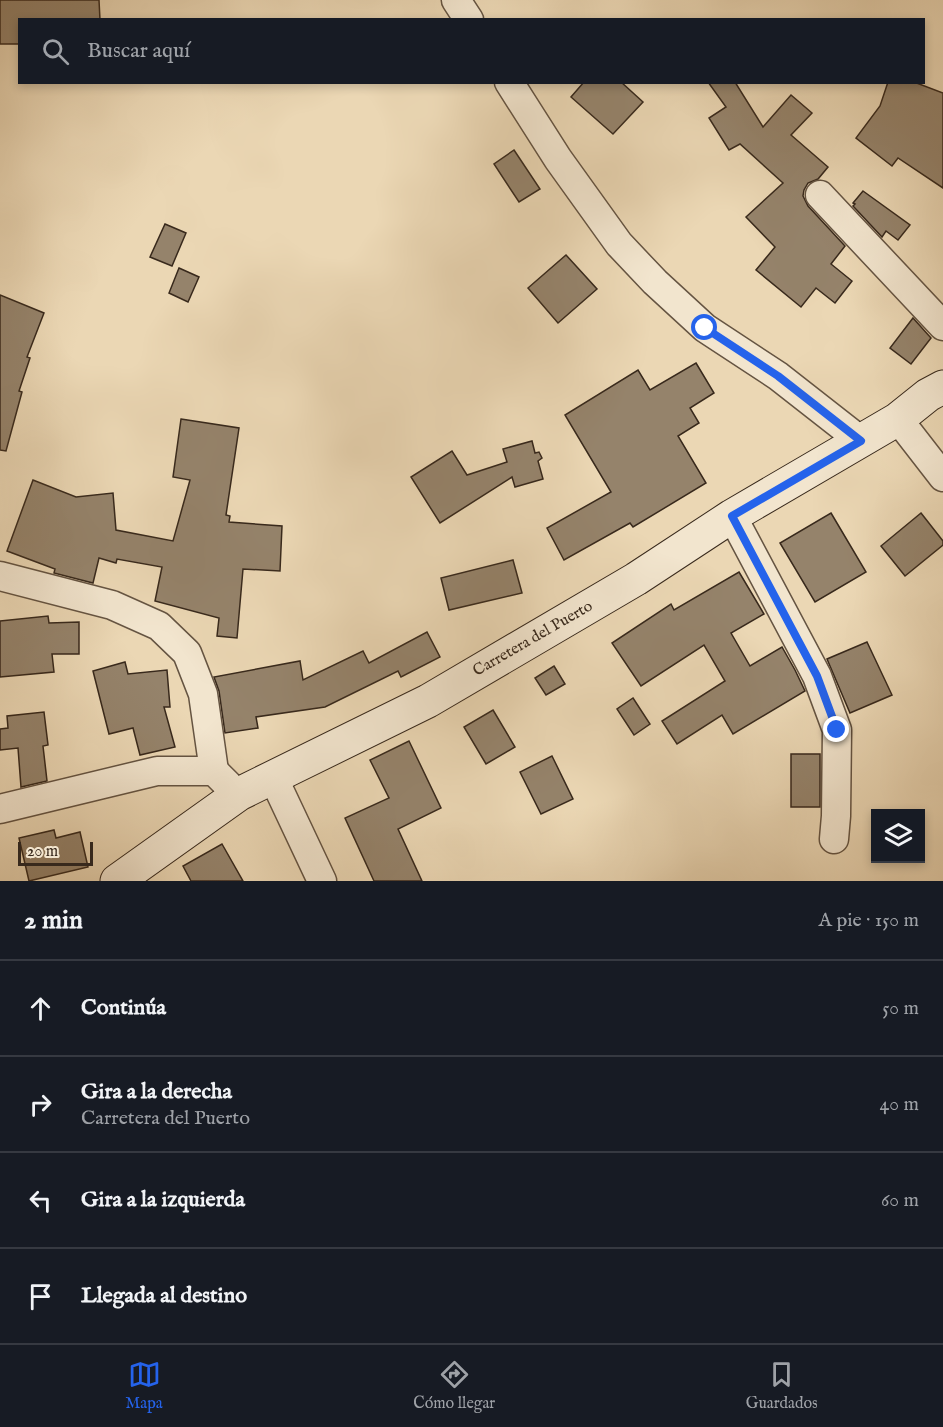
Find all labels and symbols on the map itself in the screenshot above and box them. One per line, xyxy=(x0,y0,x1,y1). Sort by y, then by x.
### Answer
route start xyxy=(691,314,717,340)
street label: Carretera del Puerto xyxy=(469,596,597,681)
route end xyxy=(823,716,849,742)
scale bar xyxy=(18,839,93,866)

